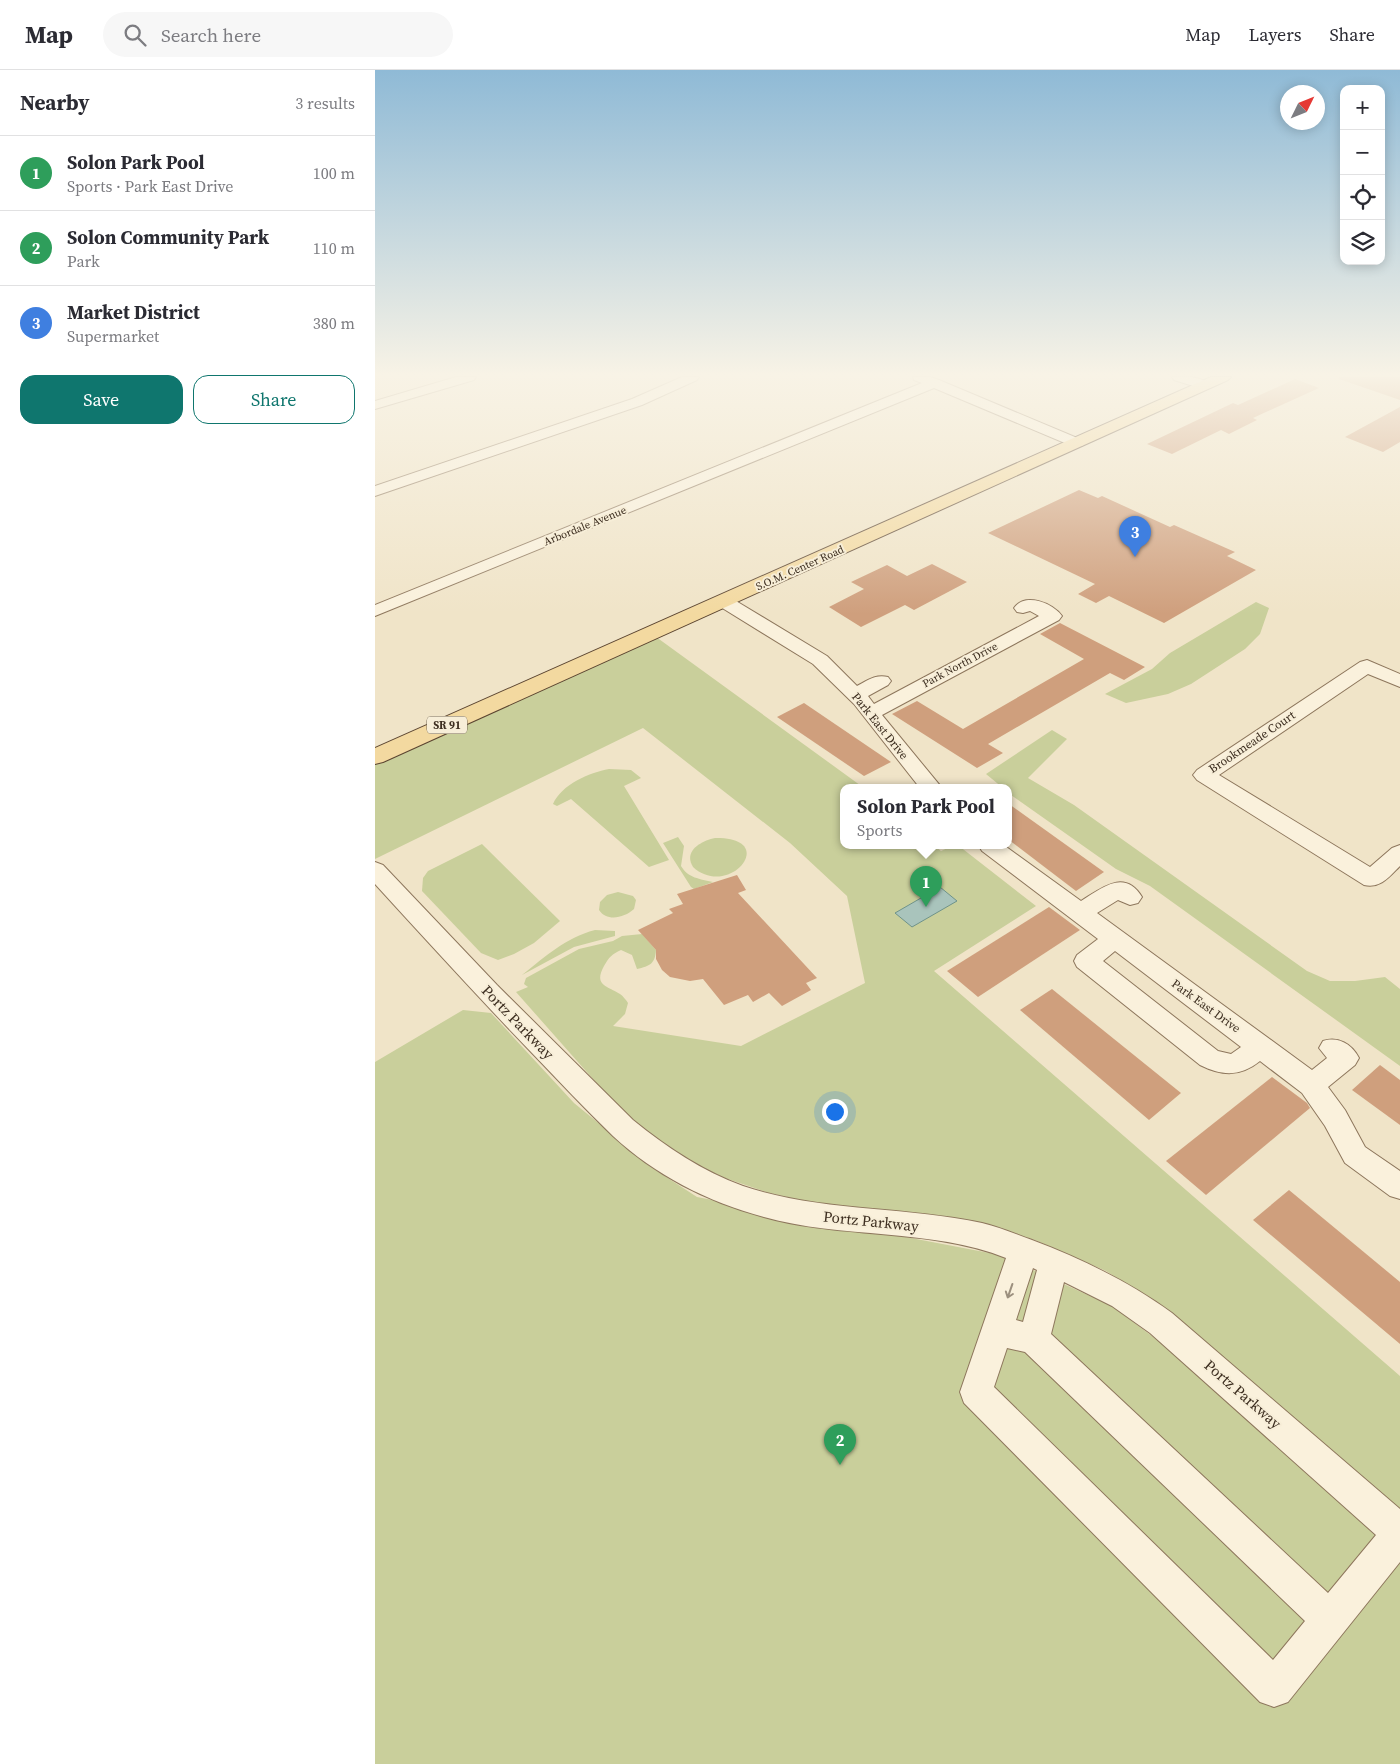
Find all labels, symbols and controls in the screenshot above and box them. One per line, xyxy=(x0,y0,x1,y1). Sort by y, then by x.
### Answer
search box xyxy=(103,12,453,57)
text: Map xyxy=(25,18,73,51)
icon: search xyxy=(121,21,149,49)
text: Search here xyxy=(161,22,261,48)
text: Map xyxy=(1185,22,1220,47)
text: Layers xyxy=(1248,22,1301,47)
text: Share xyxy=(1329,22,1375,47)
north arrow xyxy=(1280,85,1325,130)
map controls xyxy=(1340,85,1385,265)
button: + xyxy=(1340,85,1385,130)
text: Nearby xyxy=(20,88,90,117)
text: 3 results xyxy=(295,92,355,114)
button: − xyxy=(1340,130,1385,175)
text: Solon Park Pool xyxy=(67,149,205,175)
text: 1 xyxy=(32,162,40,184)
text: 100 m xyxy=(313,162,355,184)
text: Sports · Park East Drive xyxy=(67,175,233,197)
button: locate xyxy=(1340,175,1385,220)
button: layers xyxy=(1340,220,1385,265)
text: Solon Community Park xyxy=(67,224,269,250)
text: 2 xyxy=(32,237,40,259)
text: 110 m xyxy=(313,237,355,259)
text: Park xyxy=(67,250,100,272)
text: Market District xyxy=(67,299,200,325)
text: 3 xyxy=(32,312,40,334)
text: 380 m xyxy=(313,312,355,334)
text: Supermarket xyxy=(67,325,159,347)
button: Save xyxy=(20,375,183,424)
button: Share xyxy=(193,375,355,424)
street label: Arbordale Avenue xyxy=(541,502,629,549)
pin: 3 xyxy=(1119,516,1151,557)
street label: S.O.M. Center Road xyxy=(754,542,847,594)
street label: Park North Drive xyxy=(920,639,1001,691)
street label: Park East Drive xyxy=(848,689,912,763)
street label: Brookmeade Court xyxy=(1206,707,1298,777)
road number: SR 91 xyxy=(427,716,467,734)
popup xyxy=(840,784,1012,849)
text: Solon Park Pool xyxy=(857,793,995,819)
text: Sports xyxy=(857,819,902,841)
pin: 1 xyxy=(910,866,942,907)
street label: Park East Drive xyxy=(1168,976,1244,1036)
street label: Portz Parkway xyxy=(477,980,559,1064)
your location xyxy=(822,1099,848,1125)
street label: Portz Parkway xyxy=(822,1206,920,1236)
one-way arrow xyxy=(1005,1283,1014,1298)
street label: Portz Parkway xyxy=(1200,1355,1286,1434)
pin: 2 xyxy=(824,1424,856,1465)

